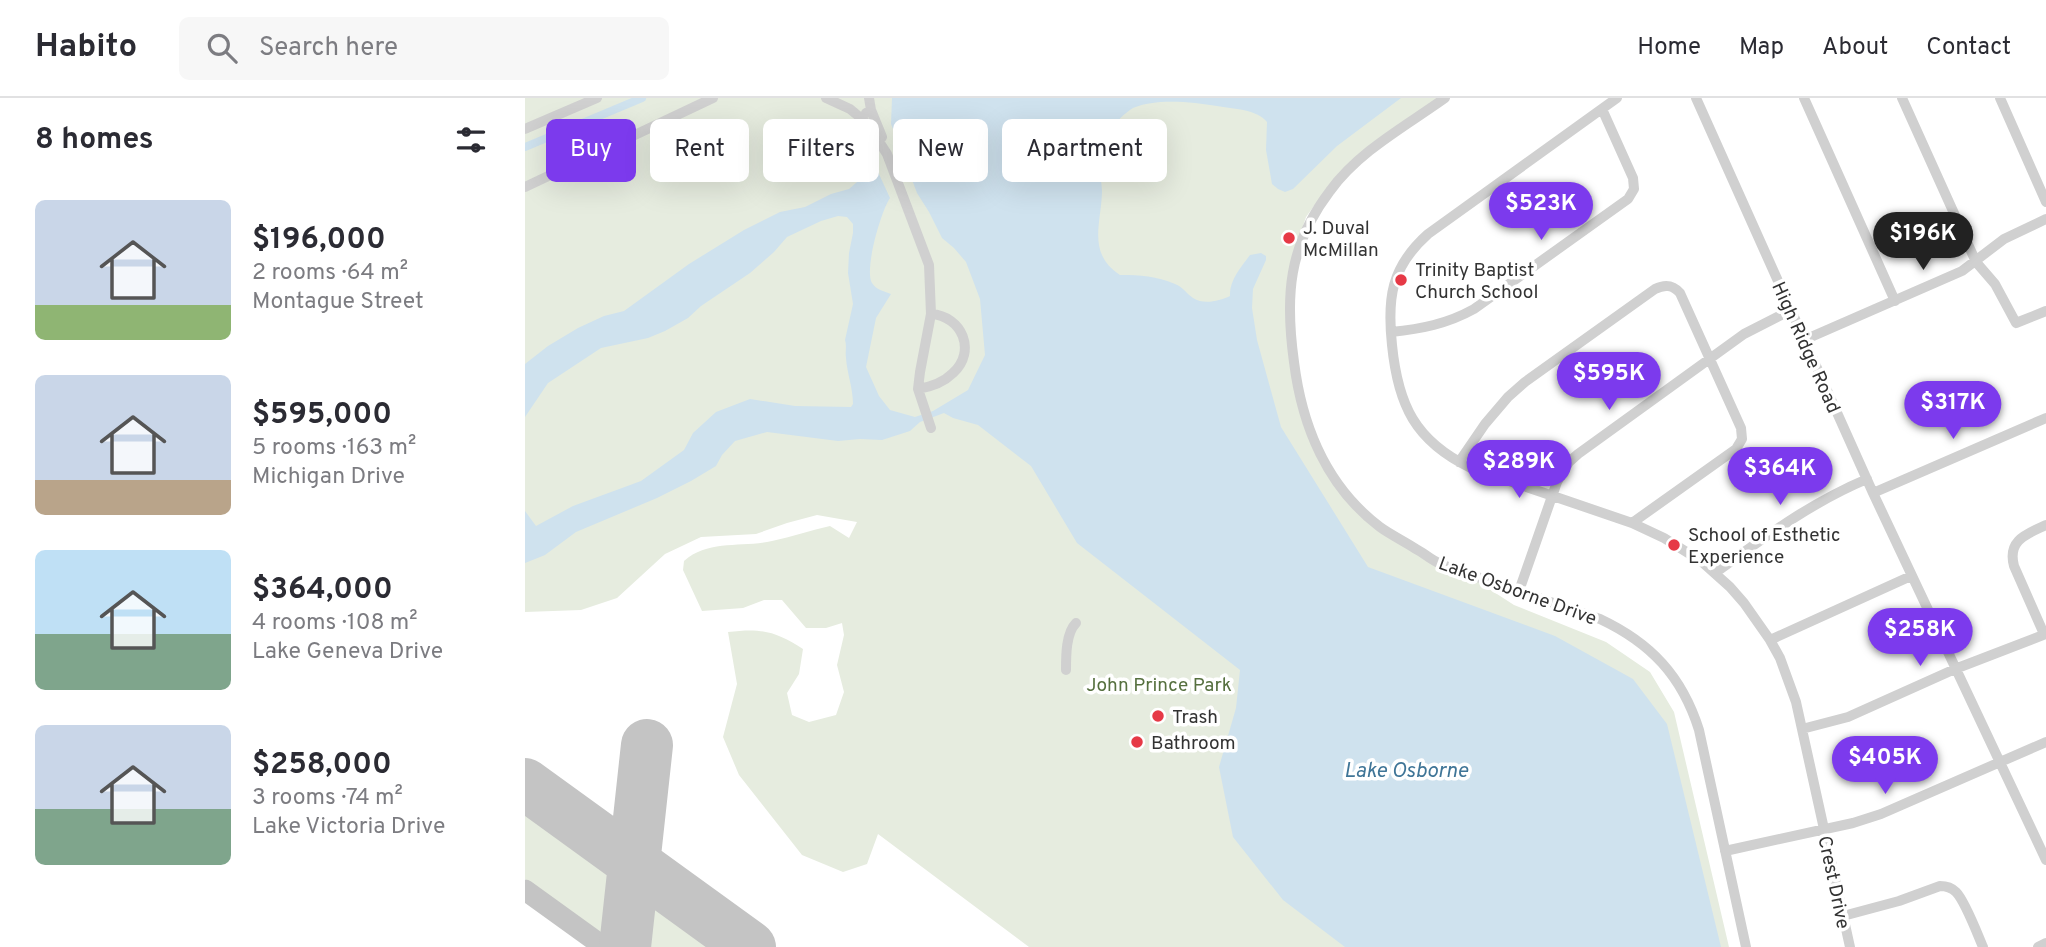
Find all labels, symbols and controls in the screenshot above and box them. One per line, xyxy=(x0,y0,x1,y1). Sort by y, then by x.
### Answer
search box xyxy=(179,17,669,80)
text: Habito xyxy=(35,27,137,69)
icon: search xyxy=(203,29,241,67)
text: Search here xyxy=(259,32,398,65)
text: Home xyxy=(1637,33,1701,63)
text: Map xyxy=(1739,33,1784,63)
text: About xyxy=(1822,33,1888,63)
text: Contact xyxy=(1926,33,2011,63)
chip: Buy xyxy=(546,119,636,182)
chip: Rent xyxy=(650,119,749,182)
chip: Filters xyxy=(763,119,879,182)
chip: New xyxy=(893,119,988,182)
chip: Apartment xyxy=(1002,119,1167,182)
icon: filters xyxy=(452,121,490,159)
text: 8 homes xyxy=(35,122,154,159)
pin: $523K xyxy=(1492,183,1590,242)
text: $523K xyxy=(1505,190,1577,219)
pin: $196K xyxy=(1874,212,1972,272)
place label: J. Duval McMillan xyxy=(1303,217,1379,263)
text: $196K xyxy=(1889,220,1957,249)
text: $196,000 xyxy=(252,222,386,259)
icon: home xyxy=(91,228,175,312)
marker: J. Duval McMillan xyxy=(1281,230,1297,246)
text: 2 rooms · 64 m² xyxy=(252,259,408,288)
place label: Trinity Baptist Church School xyxy=(1415,259,1538,305)
marker: Trinity Baptist Church School xyxy=(1393,272,1409,288)
street label: High Ridge Road xyxy=(1765,278,1845,417)
text: Montague Street xyxy=(252,288,424,317)
pin: $595K xyxy=(1560,352,1658,412)
text: $595K xyxy=(1573,360,1645,389)
pin: $317K xyxy=(1904,382,2002,441)
text: $317K xyxy=(1920,389,1986,418)
text: $595,000 xyxy=(252,397,392,434)
icon: home xyxy=(91,403,175,487)
text: 5 rooms · 163 m² xyxy=(252,434,416,463)
pin: $289K xyxy=(1470,440,1568,500)
text: $289K xyxy=(1483,448,1555,477)
pin: $364K xyxy=(1731,448,1829,507)
text: $364K xyxy=(1744,455,1816,484)
text: Michigan Drive xyxy=(252,463,405,492)
place label: School of Esthetic Experience xyxy=(1688,524,1840,570)
marker: School of Esthetic Experience xyxy=(1666,537,1682,553)
street label: Lake Osborne Drive xyxy=(1435,552,1600,632)
text: $364,000 xyxy=(252,572,393,609)
icon: home xyxy=(91,578,175,662)
pin: $258K xyxy=(1871,608,1969,668)
text: 4 rooms · 108 m² xyxy=(252,609,418,638)
text: $258K xyxy=(1884,616,1956,645)
text: Lake Geneva Drive xyxy=(252,638,443,667)
park label: John Prince Park xyxy=(1086,674,1232,698)
place label: Trash xyxy=(1172,706,1218,730)
marker: Trash xyxy=(1150,708,1166,724)
place label: Bathroom xyxy=(1151,732,1236,756)
marker: Bathroom xyxy=(1129,734,1145,750)
pin: $405K xyxy=(1836,736,1934,796)
text: $405K xyxy=(1848,744,1922,773)
text: $258,000 xyxy=(252,747,392,784)
icon: home xyxy=(91,753,175,837)
water label: Lake Osborne xyxy=(1344,758,1469,785)
text: 3 rooms · 74 m² xyxy=(252,784,403,813)
text: Lake Victoria Drive xyxy=(252,813,445,842)
street label: Crest Drive xyxy=(1811,834,1855,931)

